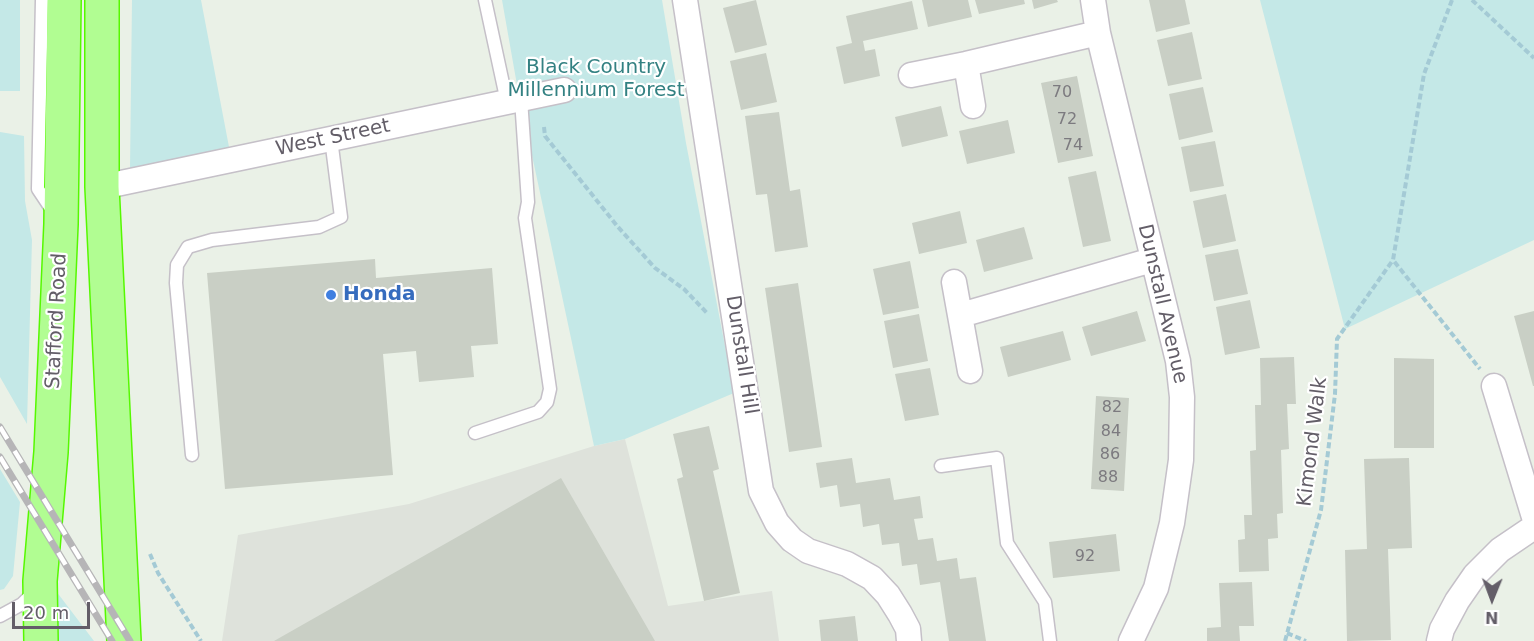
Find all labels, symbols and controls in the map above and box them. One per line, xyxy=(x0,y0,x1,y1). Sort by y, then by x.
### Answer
park label: Black Country Millennium Forest xyxy=(507,56,685,103)
house number: 70 xyxy=(1052,83,1072,103)
house number: 72 xyxy=(1057,110,1077,130)
street label: West Street xyxy=(274,114,392,162)
house number: 74 xyxy=(1063,136,1083,156)
street label: Dunstall Avenue xyxy=(1132,222,1192,386)
street label: Stafford Road xyxy=(41,253,73,389)
place label: Honda xyxy=(343,283,416,307)
marker: Honda xyxy=(324,288,338,302)
street label: Dunstall Hill xyxy=(720,294,762,416)
street label: Kimond Walk xyxy=(1293,376,1333,508)
house number: 82 xyxy=(1102,398,1122,418)
house number: 84 xyxy=(1101,422,1121,442)
house number: 86 xyxy=(1100,445,1120,465)
house number: 88 xyxy=(1098,468,1118,488)
house number: 92 xyxy=(1075,547,1095,567)
north arrow xyxy=(1462,569,1522,629)
scale bar xyxy=(15,590,93,628)
text: 20 m xyxy=(23,602,69,623)
text: N xyxy=(1485,608,1499,627)

